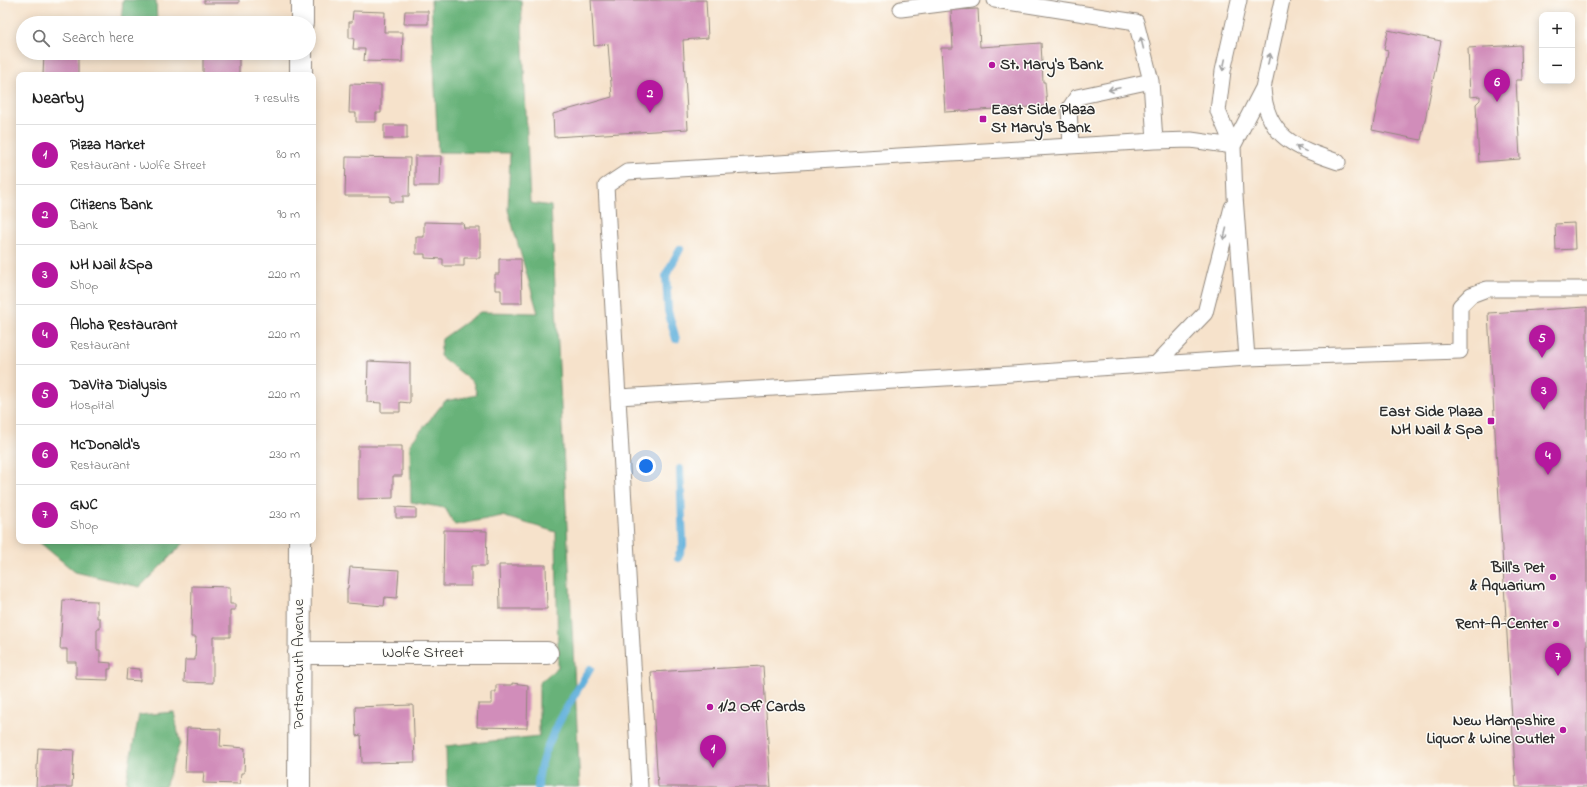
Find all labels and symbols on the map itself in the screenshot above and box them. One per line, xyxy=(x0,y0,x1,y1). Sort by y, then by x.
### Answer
one-way arrow xyxy=(1137,37,1145,50)
place label: St. Mary's Bank xyxy=(1000,53,1104,78)
one-way arrow xyxy=(1266,53,1274,66)
one-way arrow xyxy=(1220,59,1228,72)
marker: St. Mary's Bank xyxy=(987,60,997,70)
pin: 6 xyxy=(1484,69,1510,102)
pin: 2 xyxy=(637,80,663,113)
one-way arrow xyxy=(1108,85,1121,93)
place label: East Side Plaza St Mary's Bank xyxy=(991,98,1096,141)
marker: East Side Plaza St Mary's Bank xyxy=(978,114,988,124)
one-way arrow xyxy=(1295,145,1307,152)
one-way arrow xyxy=(1221,227,1228,240)
pin: 5 xyxy=(1529,325,1555,358)
pin: 3 xyxy=(1531,377,1557,410)
place label: East Side Plaza NH Nail & Spa xyxy=(1379,400,1483,442)
marker: East Side Plaza NH Nail & Spa xyxy=(1486,416,1496,426)
pin: 4 xyxy=(1535,442,1561,475)
your location xyxy=(636,456,656,476)
place label: Bill's Pet & Aquarium xyxy=(1469,556,1546,598)
marker: Bill's Pet & Aquarium xyxy=(1548,572,1558,582)
street label: Portsmouth Avenue xyxy=(287,598,311,729)
place label: Rent-A-Center xyxy=(1455,612,1549,636)
marker: Rent-A-Center xyxy=(1551,619,1561,629)
street label: Wolfe Street xyxy=(382,641,465,665)
pin: 7 xyxy=(1545,643,1571,676)
place label: 1/2 Off Cards xyxy=(718,695,806,719)
marker: 1/2 Off Cards xyxy=(705,702,715,712)
place label: New Hampshire Liquor & Wine Outlet xyxy=(1426,709,1556,751)
marker: New Hampshire Liquor & Wine Outlet xyxy=(1558,725,1568,735)
pin: 1 xyxy=(700,735,726,768)

